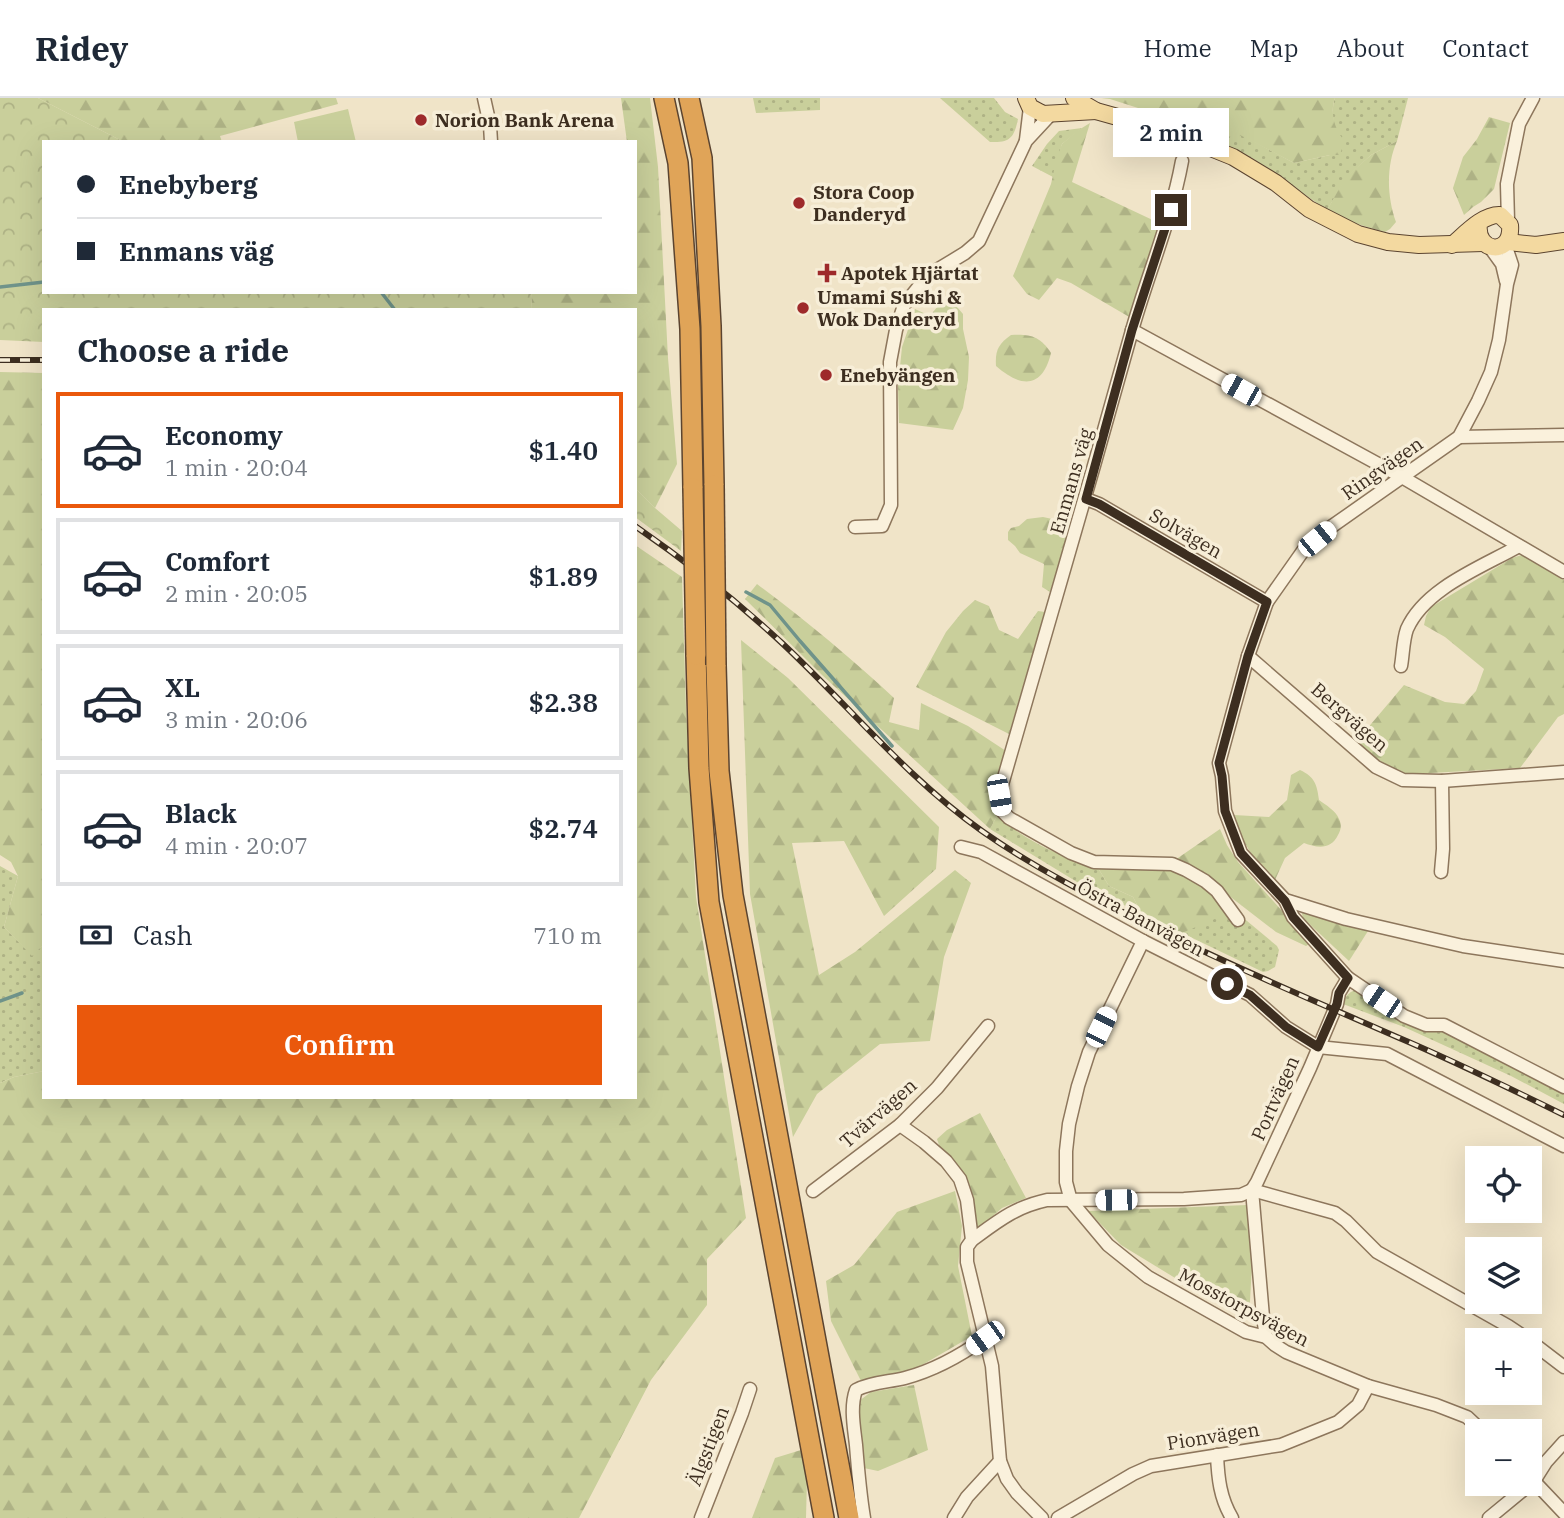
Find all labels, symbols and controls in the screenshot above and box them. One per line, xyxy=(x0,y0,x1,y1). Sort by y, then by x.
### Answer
text: Ridey xyxy=(35,27,128,70)
text: Home xyxy=(1144,32,1212,64)
text: Map xyxy=(1250,32,1298,64)
text: About xyxy=(1336,32,1404,64)
text: Contact xyxy=(1442,32,1529,64)
place label: Norion Bank Arena xyxy=(435,108,615,132)
callout: 2 min xyxy=(1113,108,1229,158)
marker: Norion Bank Arena xyxy=(413,112,429,128)
text: 2 min xyxy=(1139,117,1203,147)
text: Enebyberg xyxy=(119,167,258,201)
place label: Stora Coop Danderyd xyxy=(813,180,915,226)
route end xyxy=(1155,194,1187,226)
marker: Stora Coop Danderyd xyxy=(791,195,807,211)
text: Enmans väg xyxy=(119,234,274,268)
place label: Apotek Hjärtat xyxy=(841,261,978,285)
marker: Apotek Hjärtat xyxy=(819,265,835,281)
place label: Umami Sushi & Wok Danderyd xyxy=(817,285,961,331)
marker: Umami Sushi & Wok Danderyd xyxy=(795,300,811,316)
text: Choose a ride xyxy=(77,329,289,371)
place label: Enebyängen xyxy=(840,363,956,387)
marker: Enebyängen xyxy=(818,367,834,383)
car xyxy=(1218,371,1265,409)
text: Economy xyxy=(165,418,283,452)
icon: car xyxy=(81,419,144,482)
street label: Enmans väg xyxy=(1044,425,1098,537)
street label: Ringvägen xyxy=(1337,431,1427,505)
text: $1.40 xyxy=(529,433,598,467)
text: 1 min · 20:04 xyxy=(165,452,308,482)
street label: Solvägen xyxy=(1145,503,1227,563)
car xyxy=(1295,518,1340,560)
text: Comfort xyxy=(165,544,270,578)
icon: car xyxy=(81,545,144,608)
text: $1.89 xyxy=(529,559,598,593)
text: 2 min · 20:05 xyxy=(165,578,308,608)
text: XL xyxy=(165,670,200,704)
icon: car xyxy=(81,671,144,734)
street label: Bergvägen xyxy=(1306,677,1394,757)
text: $2.38 xyxy=(529,685,598,719)
text: 3 min · 20:06 xyxy=(165,704,308,734)
car xyxy=(986,772,1013,818)
text: Black xyxy=(165,796,237,830)
icon: car xyxy=(81,797,144,860)
text: $2.74 xyxy=(529,811,598,845)
text: 4 min · 20:07 xyxy=(165,830,308,860)
street label: Östra Banvägen xyxy=(1073,874,1209,962)
icon: cash xyxy=(77,916,115,954)
text: Cash xyxy=(133,918,193,952)
text: 710 m xyxy=(533,920,602,950)
route start xyxy=(1211,968,1243,1000)
car xyxy=(1359,981,1406,1021)
car xyxy=(1083,1004,1120,1050)
button: Confirm xyxy=(77,1005,602,1085)
street label: Portvägen xyxy=(1246,1052,1304,1144)
street label: Tvärvägen xyxy=(834,1073,922,1153)
map controls xyxy=(1465,1146,1542,1496)
button: locate xyxy=(1465,1146,1542,1223)
car xyxy=(1095,1189,1138,1211)
button: layers xyxy=(1465,1237,1542,1314)
street label: Mosstorpsvägen xyxy=(1174,1262,1314,1352)
car xyxy=(962,1317,1009,1359)
button: + xyxy=(1465,1328,1542,1405)
street label: Älgstigen xyxy=(682,1403,734,1489)
street label: Pionvägen xyxy=(1165,1417,1261,1455)
button: − xyxy=(1465,1419,1542,1496)

